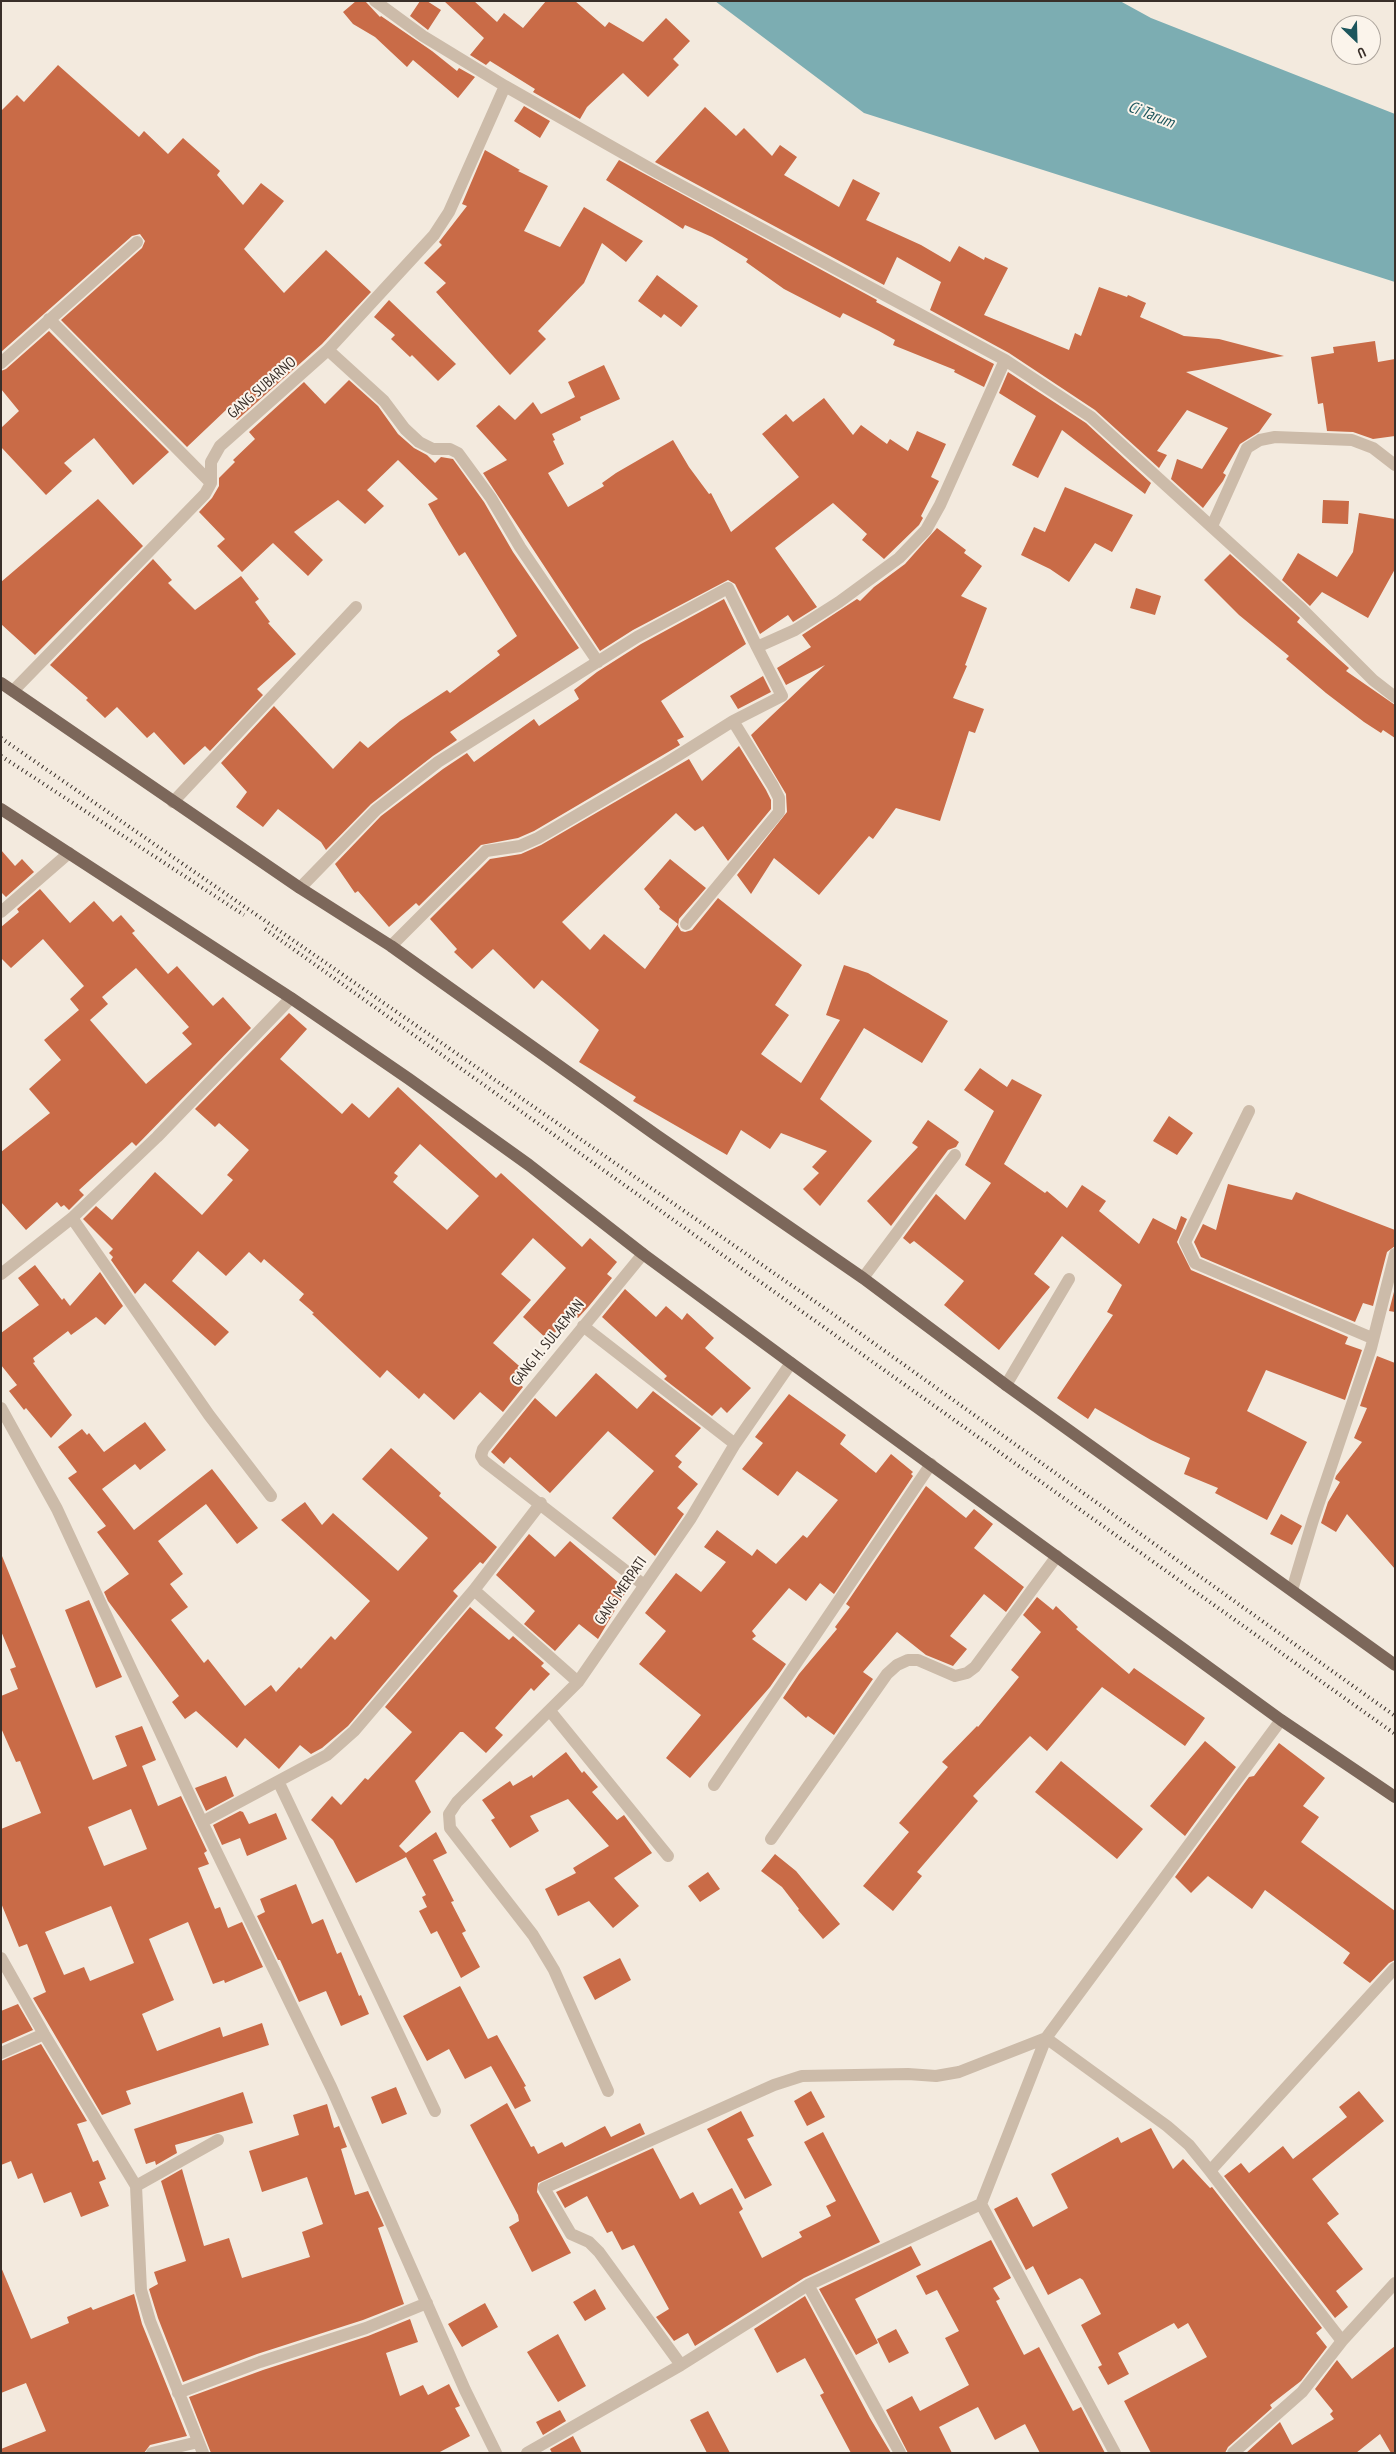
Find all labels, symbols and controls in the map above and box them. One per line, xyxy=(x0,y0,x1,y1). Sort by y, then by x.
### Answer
north arrow xyxy=(1331,15,1381,65)
text: U xyxy=(1355,43,1369,62)
water label: Ci Tarum xyxy=(1125,97,1177,133)
street label: GANG SUBARNO xyxy=(224,353,300,423)
street label: GANG H. SULAEMAN xyxy=(508,1296,588,1390)
street label: GANG MERPATI xyxy=(591,1554,651,1628)

